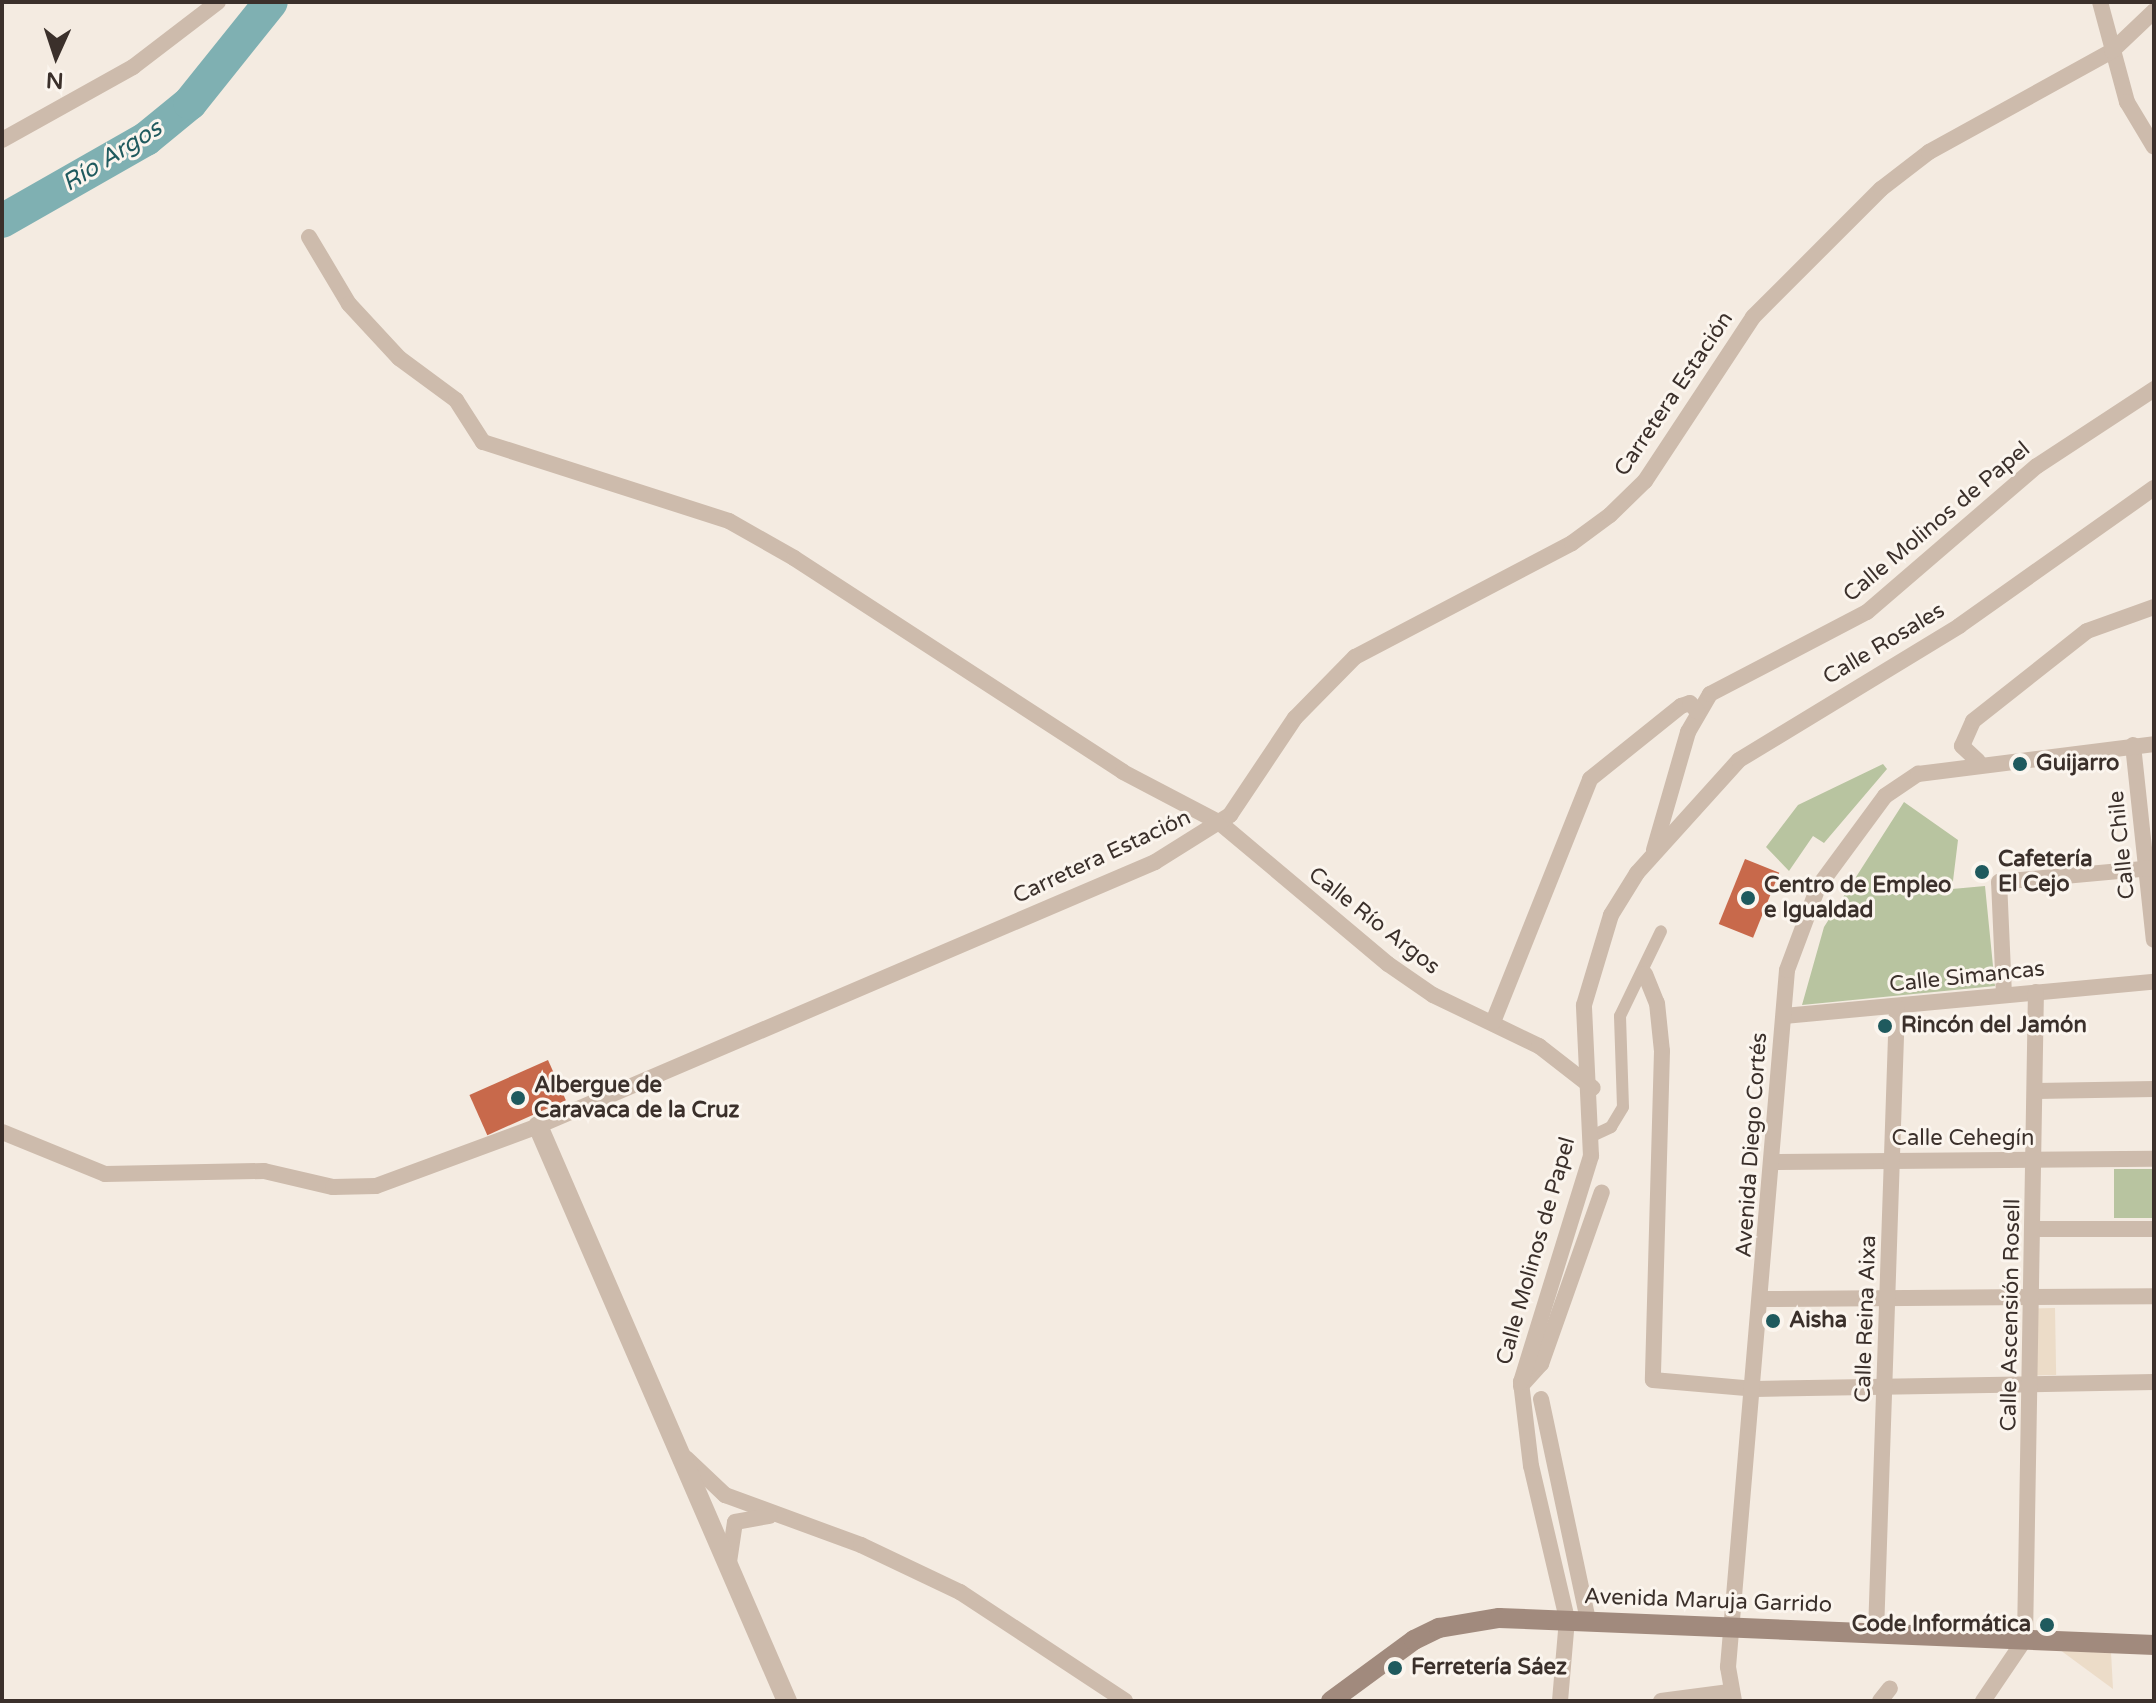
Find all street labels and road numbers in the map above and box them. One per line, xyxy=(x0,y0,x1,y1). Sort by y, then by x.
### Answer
street label: Carretera Estación xyxy=(1609,307,1739,481)
street label: Calle Molinos de Papel xyxy=(1838,436,2036,608)
street label: Calle Rosales xyxy=(1818,597,1950,691)
street label: Calle Chile xyxy=(2103,789,2141,901)
street label: Carretera Estación xyxy=(1009,804,1195,910)
street label: Calle Río Argos xyxy=(1303,862,1445,980)
street label: Calle Simancas xyxy=(1888,956,2046,998)
street label: Avenida Diego Cortés xyxy=(1731,1032,1773,1258)
street label: Calle Cehegín xyxy=(1892,1126,2034,1152)
street label: Calle Molinos de Papel xyxy=(1491,1134,1581,1368)
street label: Calle Ascensión Rosell xyxy=(1996,1198,2026,1432)
street label: Calle Reina Aixa xyxy=(1850,1235,1882,1403)
street label: Avenida Maruja Garrido xyxy=(1584,1583,1832,1619)

